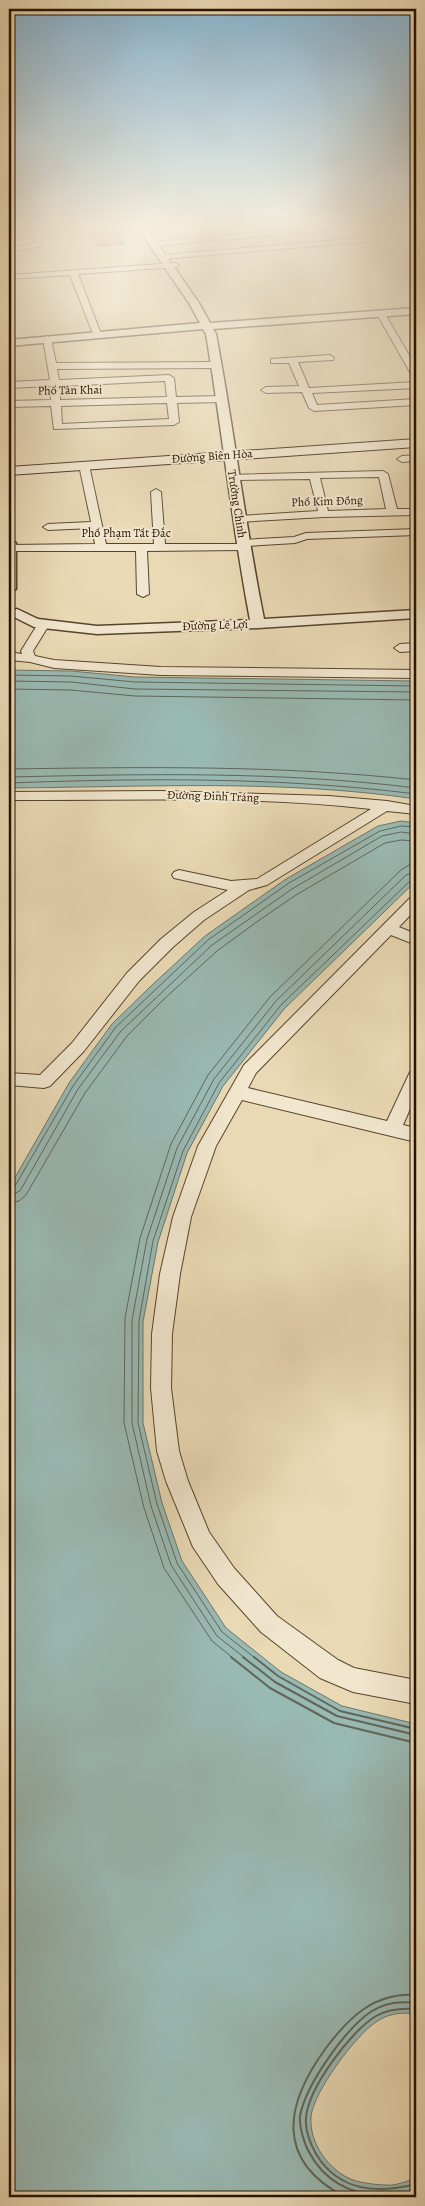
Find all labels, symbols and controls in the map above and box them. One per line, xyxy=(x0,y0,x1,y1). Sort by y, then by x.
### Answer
street label: Phố Tân Khai xyxy=(37,381,103,399)
street label: Đường Biên Hòa xyxy=(171,445,254,467)
street label: Trường Chinh xyxy=(224,469,250,540)
street label: Phố Kim Đồng xyxy=(291,492,363,510)
street label: Phố Phạm Tất Đắc xyxy=(81,525,171,541)
street label: Đường Lê Lợi xyxy=(182,616,248,634)
street label: Đường Đinh Tráng xyxy=(166,786,260,806)

